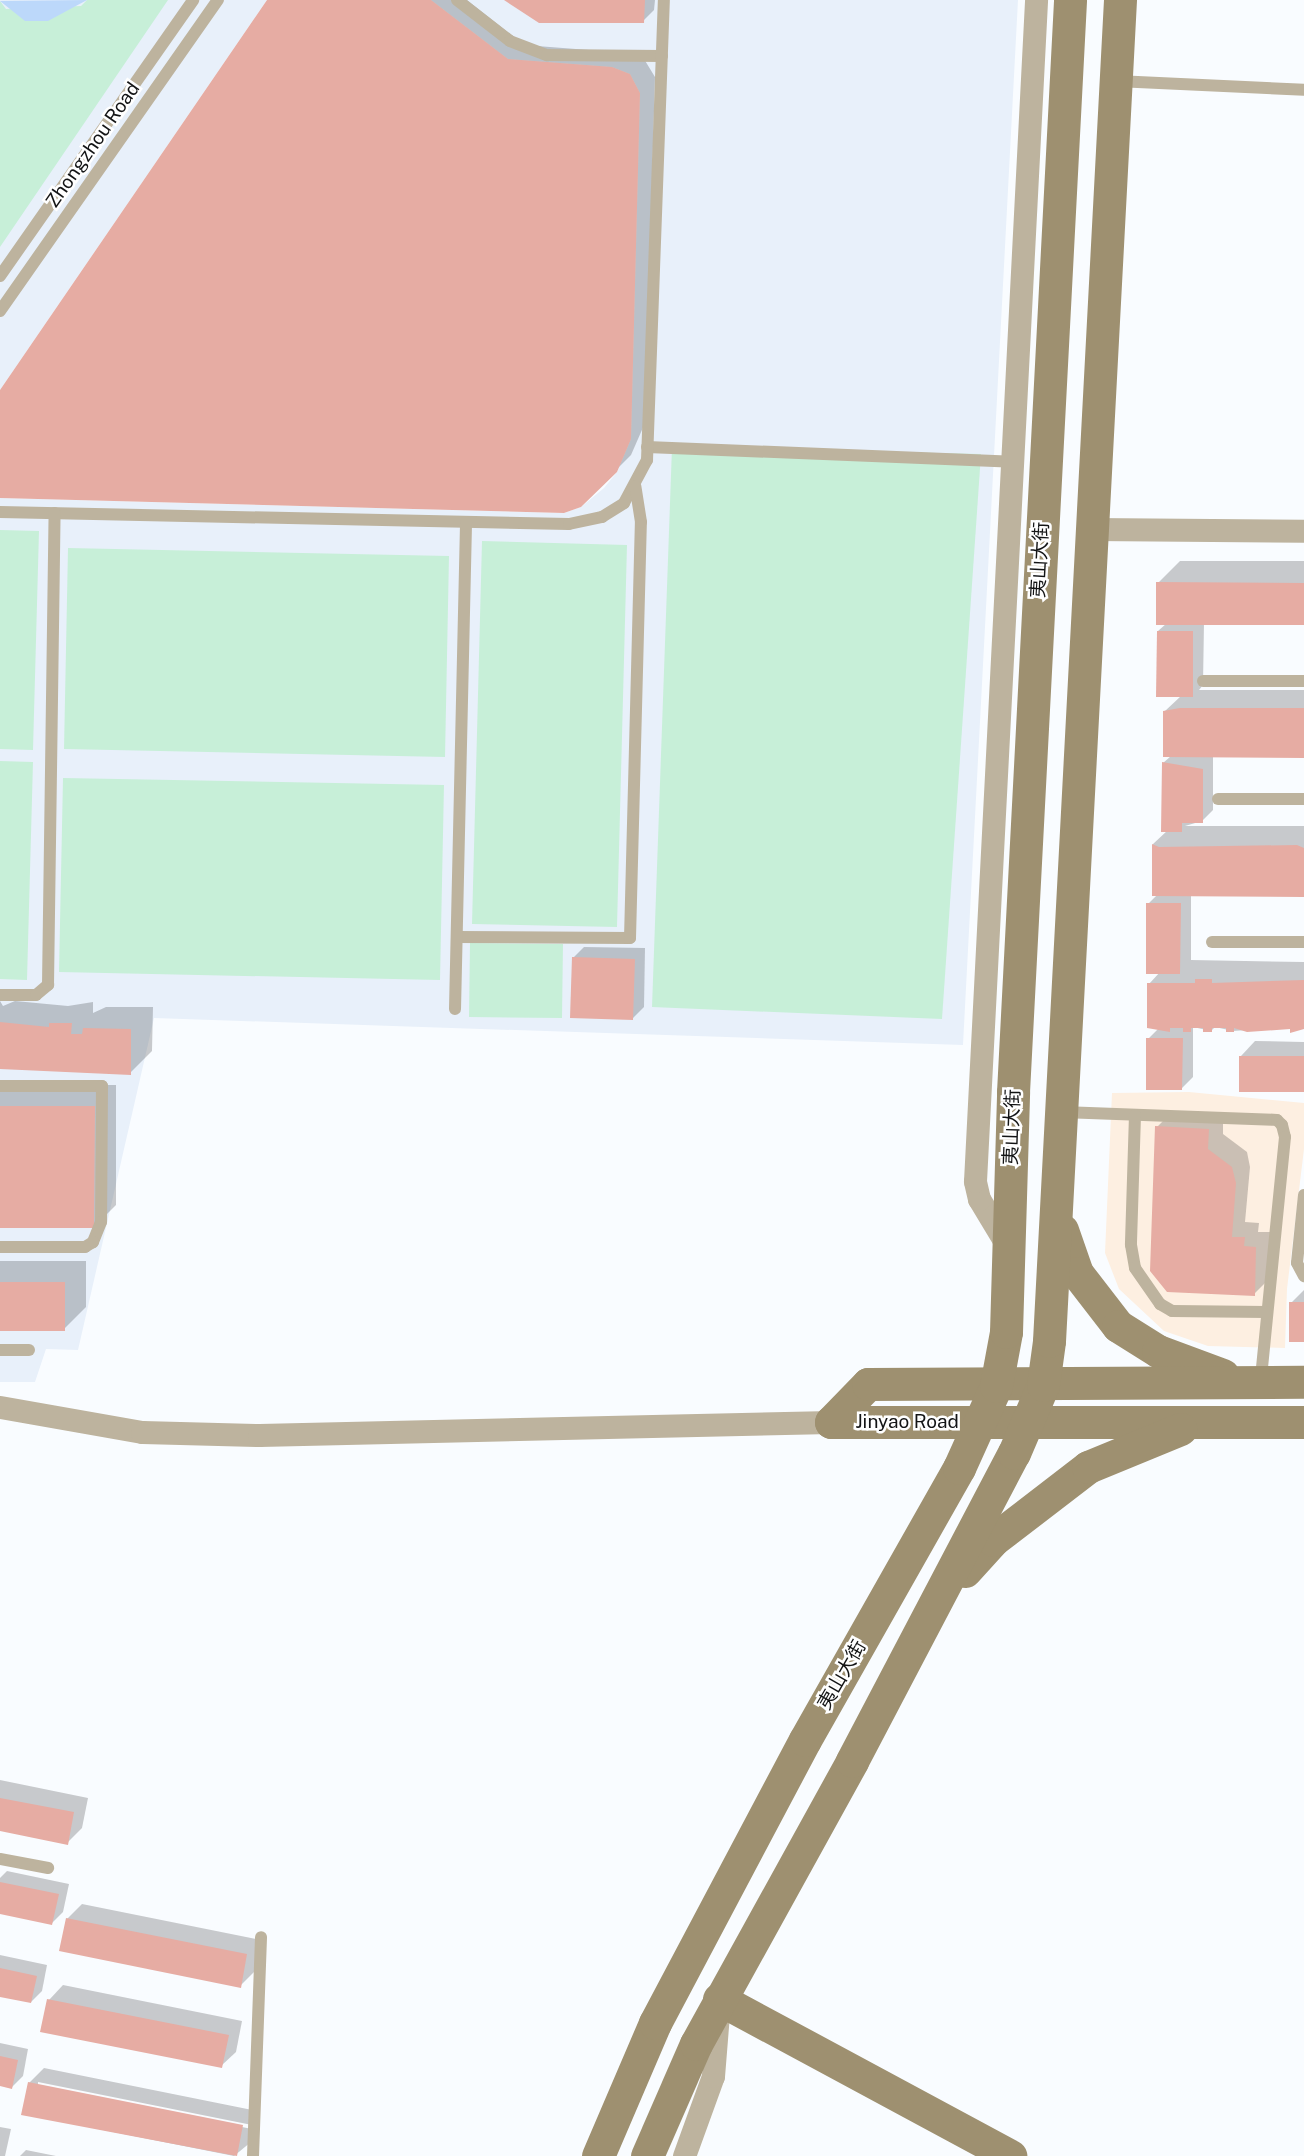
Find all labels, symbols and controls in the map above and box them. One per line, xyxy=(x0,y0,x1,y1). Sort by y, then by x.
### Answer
street label: Zhongzhou Road xyxy=(41,78,145,212)
street label: 夷山大街 xyxy=(1027,521,1053,599)
street label: 夷山大街 xyxy=(999,1089,1025,1165)
street label: Jinyao Road xyxy=(855,1411,959,1433)
street label: 夷山大街 xyxy=(813,1636,871,1714)

